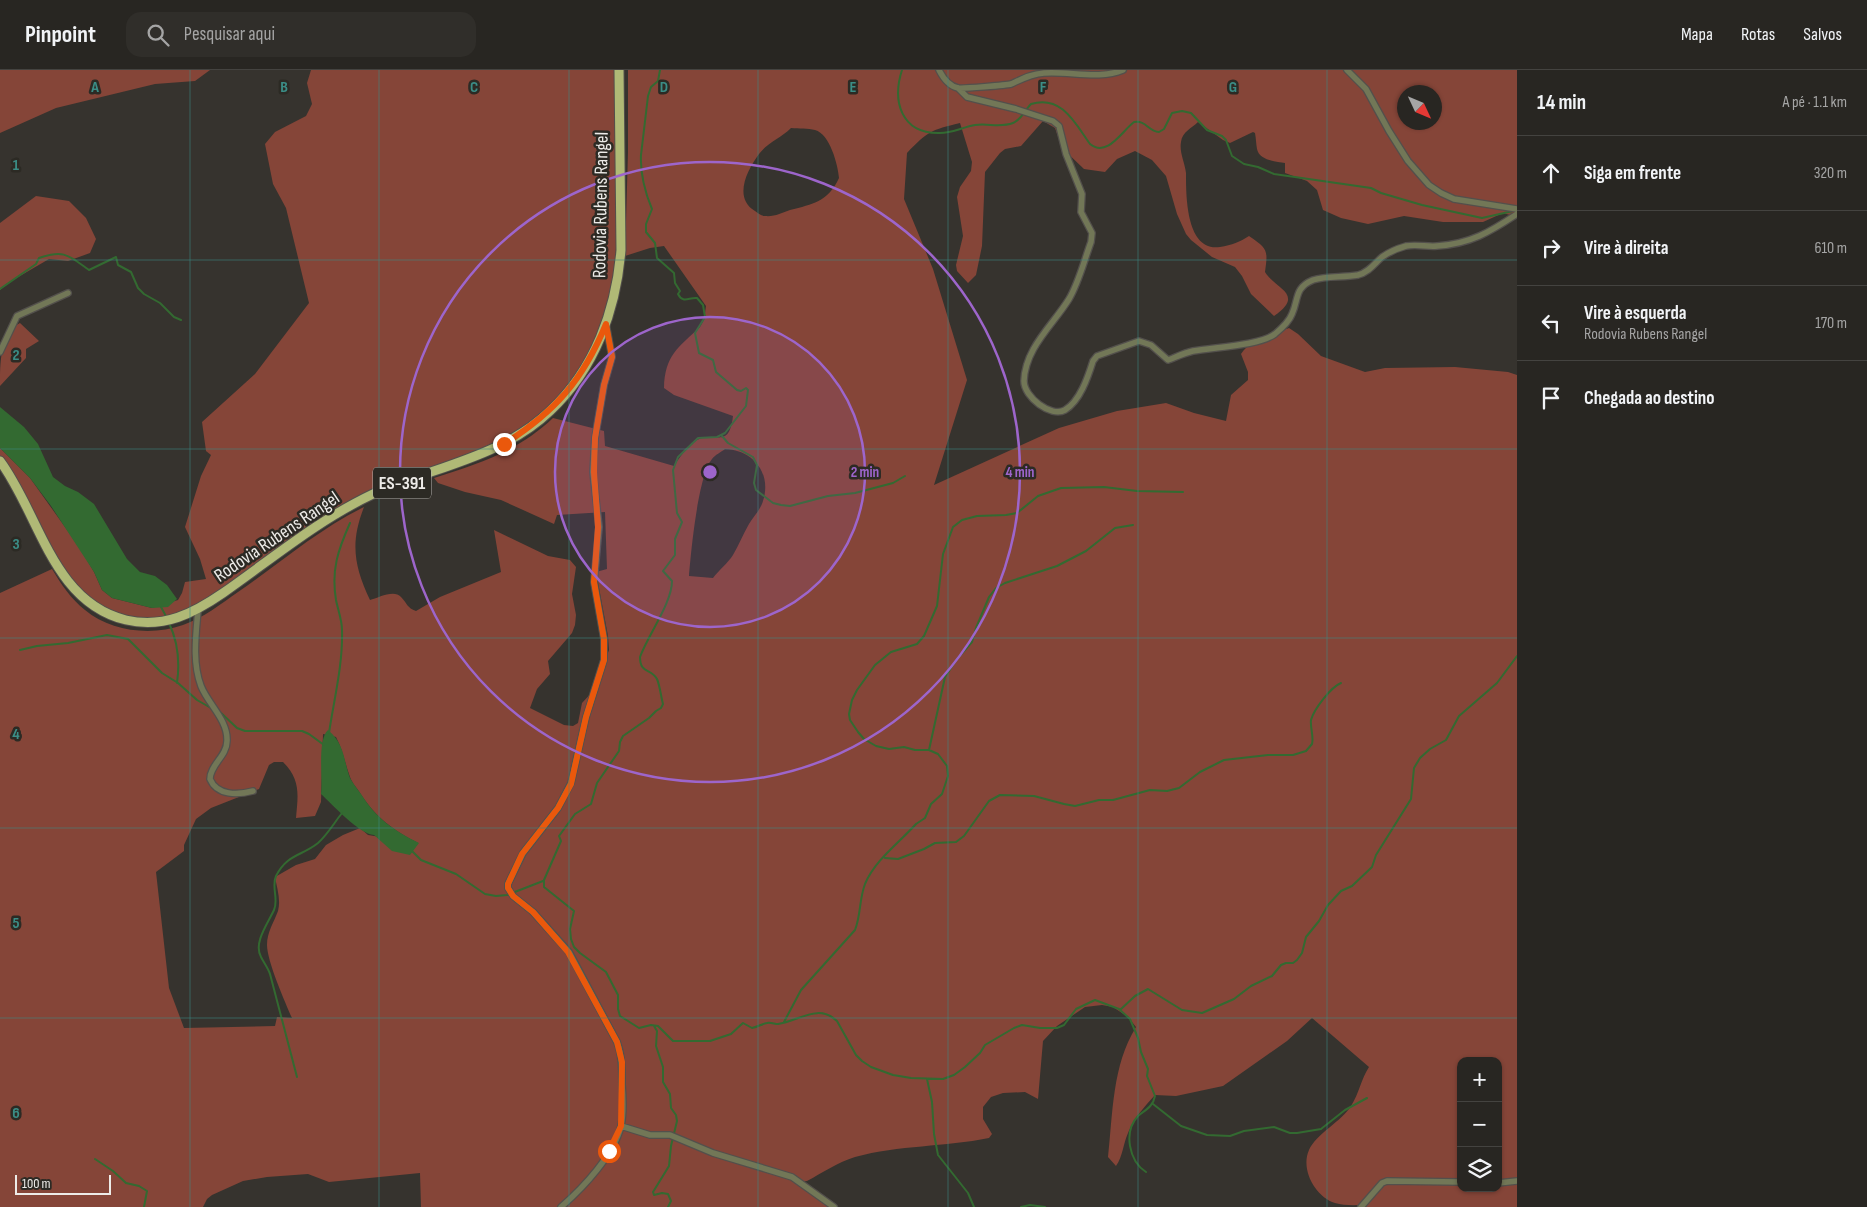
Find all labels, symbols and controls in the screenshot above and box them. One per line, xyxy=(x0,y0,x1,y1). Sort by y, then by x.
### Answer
search box xyxy=(126,12,476,57)
text: Pinpoint xyxy=(25,20,96,49)
icon: search xyxy=(144,21,172,49)
text: Pesquisar aqui xyxy=(184,23,275,46)
text: Mapa xyxy=(1681,24,1713,45)
text: Rotas xyxy=(1741,24,1775,45)
text: Salvos xyxy=(1803,24,1842,45)
text: A xyxy=(90,78,99,97)
text: B xyxy=(280,78,288,97)
text: C xyxy=(470,78,478,97)
text: D xyxy=(660,78,668,97)
text: E xyxy=(850,78,857,97)
text: F xyxy=(1040,78,1047,97)
text: G xyxy=(1229,78,1237,97)
north arrow xyxy=(1397,85,1442,130)
text: 14 min xyxy=(1537,90,1586,115)
text: A pé · 1.1 km xyxy=(1783,93,1847,112)
street label: Rodovia Rubens Rangel xyxy=(588,132,614,278)
text: 1 xyxy=(13,156,20,175)
icon: ahead xyxy=(1537,159,1565,187)
text: Siga em frente xyxy=(1584,162,1681,185)
text: 320 m xyxy=(1814,164,1847,183)
icon: right xyxy=(1537,234,1565,262)
text: Vire à direita xyxy=(1584,237,1668,260)
text: 610 m xyxy=(1814,239,1847,258)
text: Vire à esquerda xyxy=(1584,302,1686,325)
icon: left xyxy=(1537,309,1565,337)
text: 170 m xyxy=(1815,314,1847,333)
text: Rodovia Rubens Rangel xyxy=(1584,325,1707,344)
text: 2 xyxy=(12,346,20,365)
icon: arrive xyxy=(1537,384,1565,412)
text: Chegada ao destino xyxy=(1584,387,1714,410)
route end xyxy=(493,433,516,456)
centre of rings xyxy=(701,463,719,481)
text: 2 min xyxy=(851,463,879,482)
text: 4 min xyxy=(1006,463,1034,482)
road number: ES-391 xyxy=(373,468,431,498)
street label: Rodovia Rubens Rangel xyxy=(210,487,344,587)
text: 3 xyxy=(12,535,20,554)
text: 4 xyxy=(12,725,20,744)
text: 5 xyxy=(12,914,20,933)
map controls xyxy=(1457,1057,1502,1192)
button: + xyxy=(1457,1057,1502,1102)
button: − xyxy=(1457,1102,1502,1147)
text: 6 xyxy=(12,1104,20,1123)
route start xyxy=(598,1140,621,1163)
button: layers xyxy=(1457,1147,1502,1192)
scale bar xyxy=(15,1172,111,1195)
text: 100 m xyxy=(22,1175,51,1192)

